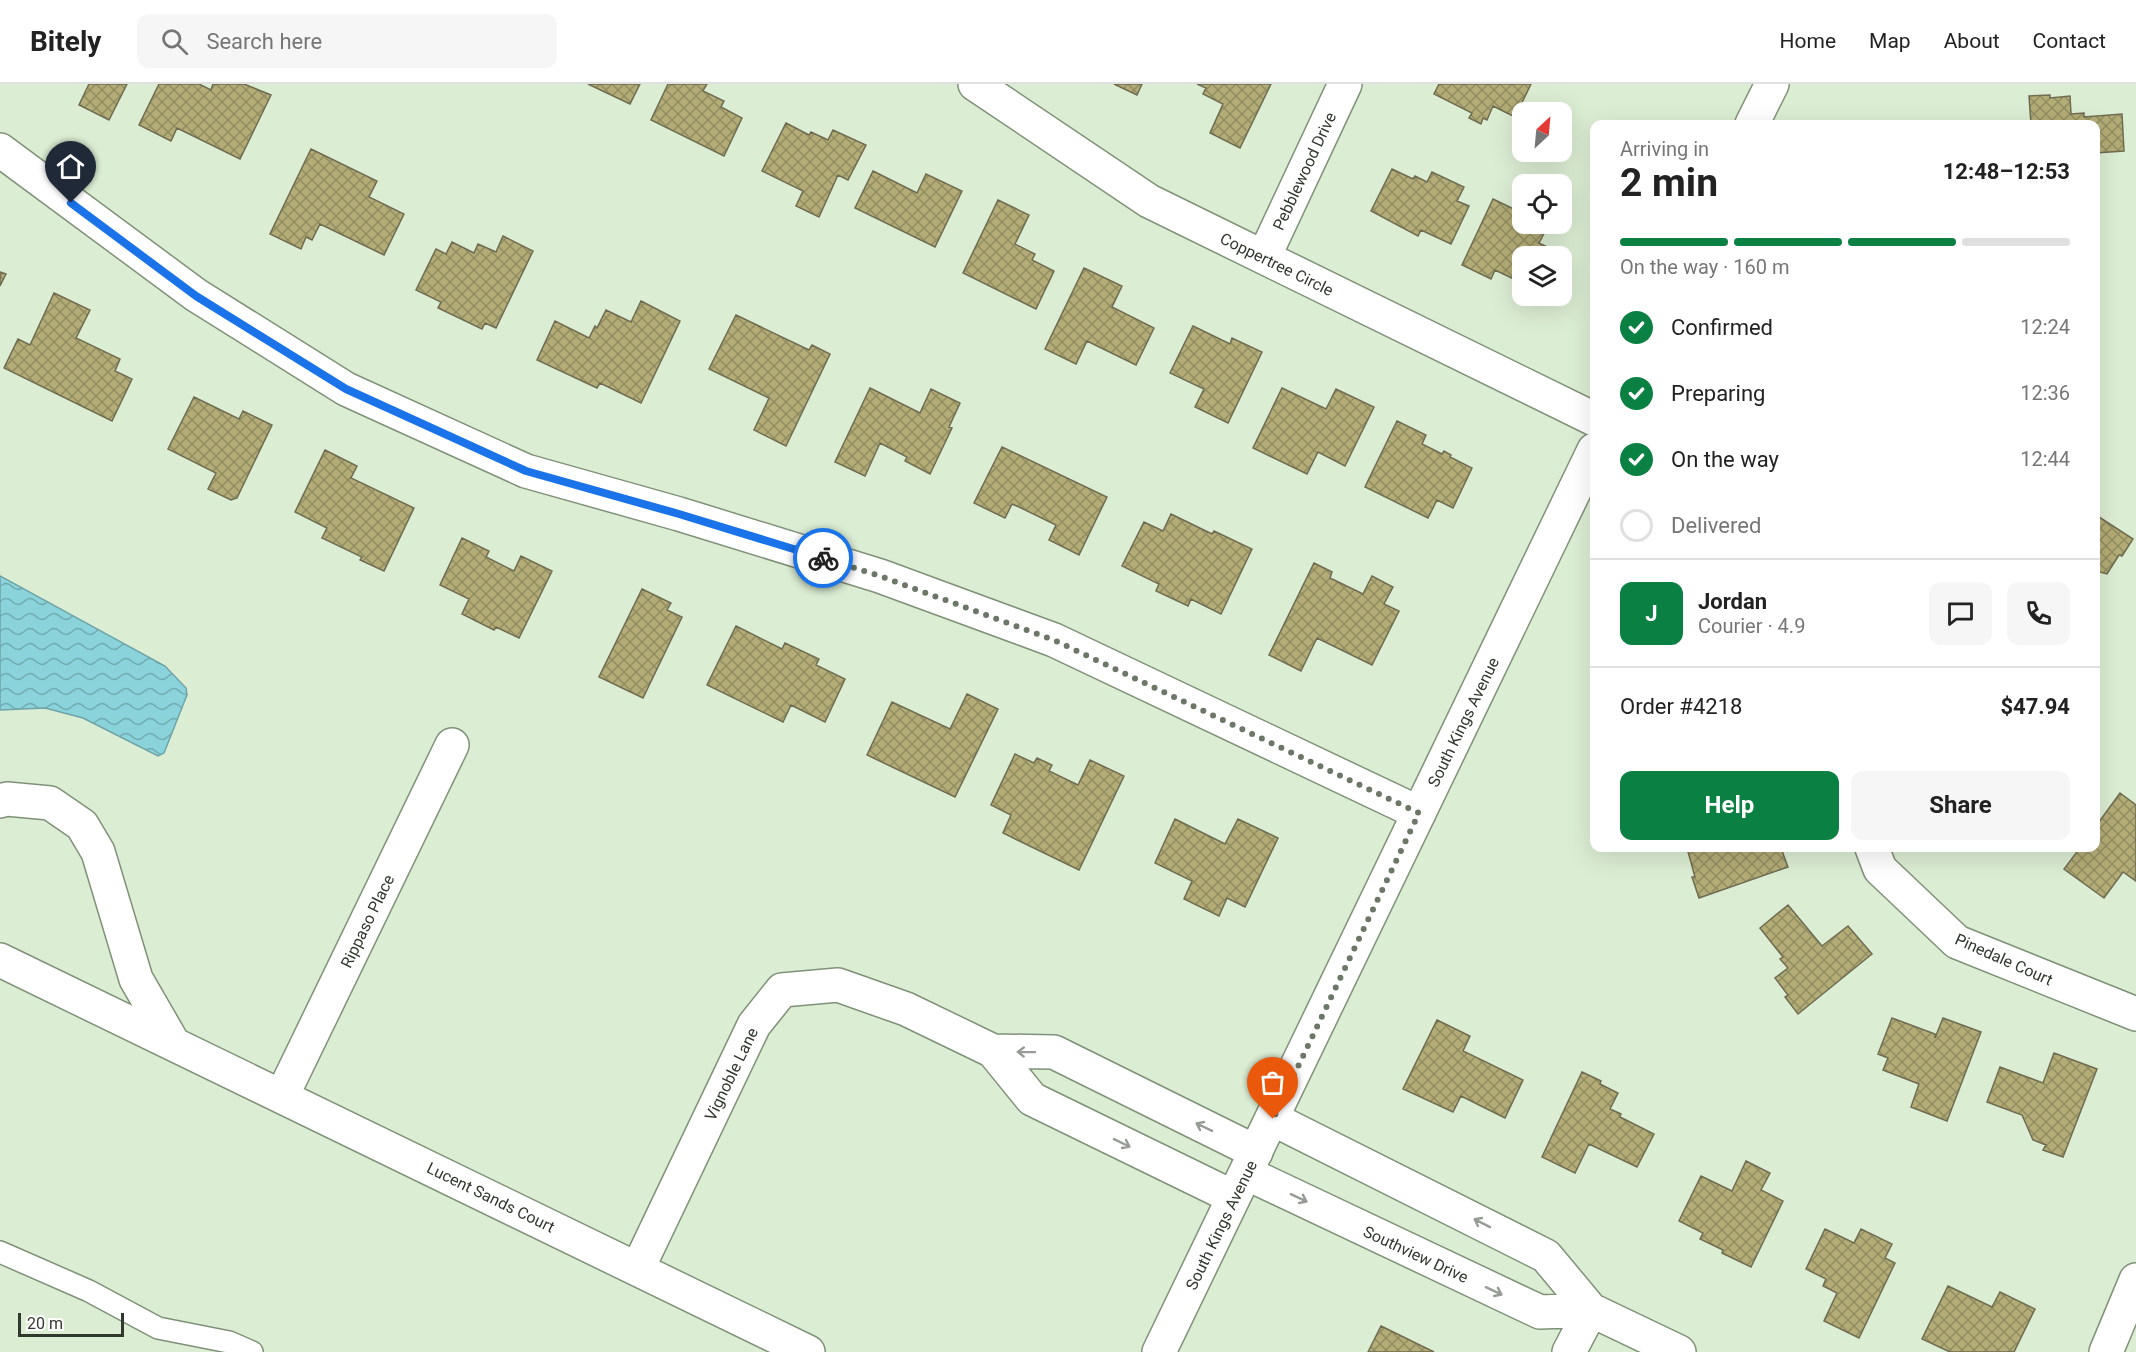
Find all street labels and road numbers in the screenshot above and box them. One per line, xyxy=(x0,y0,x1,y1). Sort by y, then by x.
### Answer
street label: Pebblewood Drive xyxy=(1269,109,1340,233)
street label: Coppertree Circle xyxy=(1217,229,1336,300)
street label: South Kings Avenue xyxy=(1424,654,1503,790)
street label: Rippaso Place xyxy=(337,872,398,971)
street label: Pinedale Court xyxy=(1952,929,2056,989)
street label: Vignoble Lane xyxy=(701,1025,762,1124)
street label: South Kings Avenue xyxy=(1182,1157,1261,1293)
street label: Lucent Sands Court xyxy=(424,1158,558,1237)
street label: Southview Drive xyxy=(1360,1222,1471,1287)

